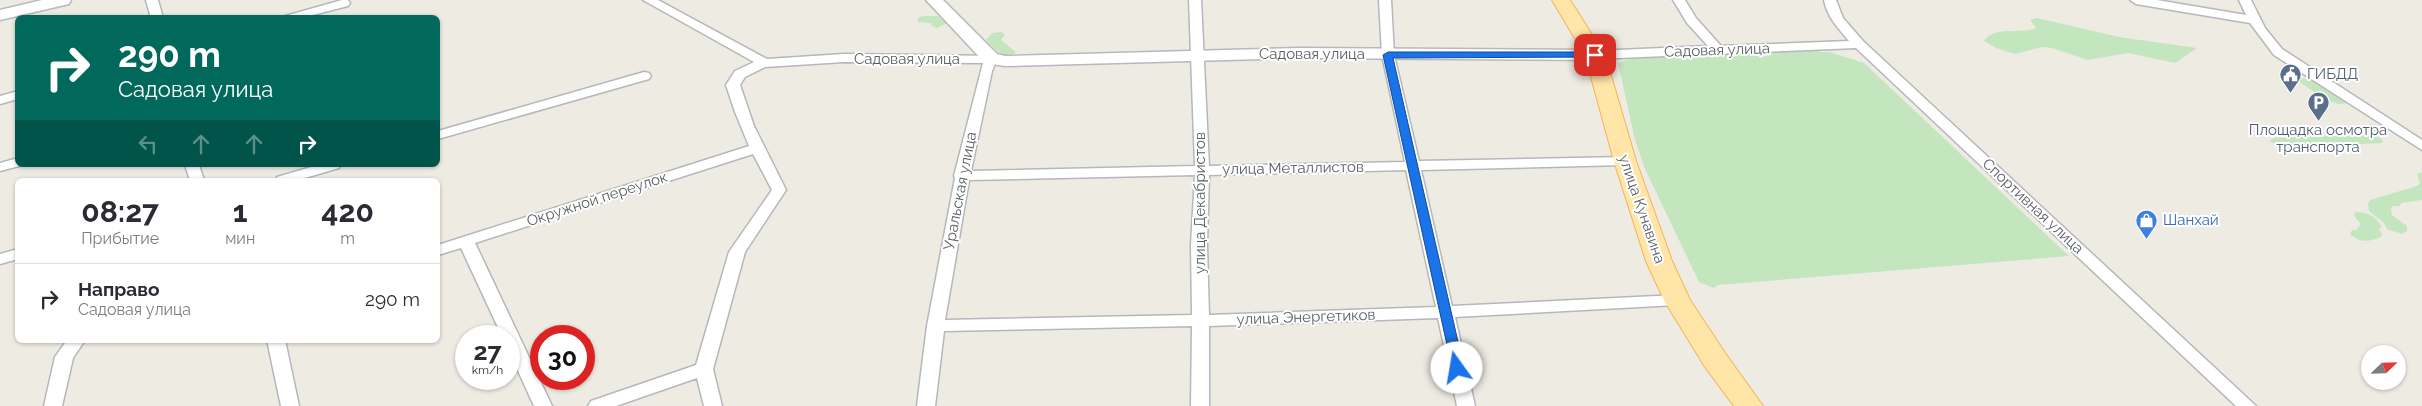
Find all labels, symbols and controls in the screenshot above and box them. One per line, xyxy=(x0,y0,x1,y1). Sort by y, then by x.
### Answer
text: 290 m xyxy=(118,34,221,75)
pin xyxy=(1574,34,1616,76)
icon: right xyxy=(35,35,100,100)
street label: Садовая улица xyxy=(1664,39,1770,61)
icon: arrive xyxy=(1581,41,1609,69)
street label: Садовая улица xyxy=(1259,45,1365,63)
street label: Садовая улица xyxy=(854,50,960,68)
public building icon: ГИБДД xyxy=(2279,62,2303,93)
place label: ГИБДД xyxy=(2307,65,2358,83)
text: Садовая улица xyxy=(118,76,273,102)
parking icon: Площадка осмотра транспорта xyxy=(2306,90,2330,121)
place label: Площадка осмотра транспорта xyxy=(2249,121,2387,156)
icon: left xyxy=(134,130,162,158)
icon: ahead xyxy=(187,130,215,158)
icon: ahead xyxy=(240,130,268,158)
icon: right xyxy=(293,130,321,158)
street label: Уральская улица xyxy=(940,130,980,252)
street label: улица Декабристов xyxy=(1191,132,1209,274)
street label: улица Кунавина xyxy=(1615,152,1669,266)
street label: Спортивная улица xyxy=(1979,155,2087,257)
street label: улица Металлистов xyxy=(1222,158,1364,178)
street label: Окружной переулок xyxy=(524,168,670,230)
text: 08:27 xyxy=(81,194,159,229)
text: 1 xyxy=(233,194,248,229)
text: 420 xyxy=(321,194,374,229)
shop icon: Шанхай xyxy=(2135,208,2159,239)
place label: Шанхай xyxy=(2163,211,2219,229)
text: Прибытие xyxy=(81,229,159,248)
text: мин xyxy=(225,229,255,248)
text: m xyxy=(340,229,355,248)
text: Направо xyxy=(78,278,159,300)
icon: right xyxy=(35,285,63,313)
text: 290 m xyxy=(365,288,420,310)
text: Садовая улица xyxy=(78,300,191,319)
street label: улица Энергетиков xyxy=(1236,306,1376,328)
speed limit sign: 30 xyxy=(530,325,595,390)
text: 27 xyxy=(473,336,502,366)
position arrow xyxy=(1430,341,1482,393)
north arrow xyxy=(2361,345,2406,390)
map controls xyxy=(2361,345,2406,390)
text: km/h xyxy=(472,363,503,377)

